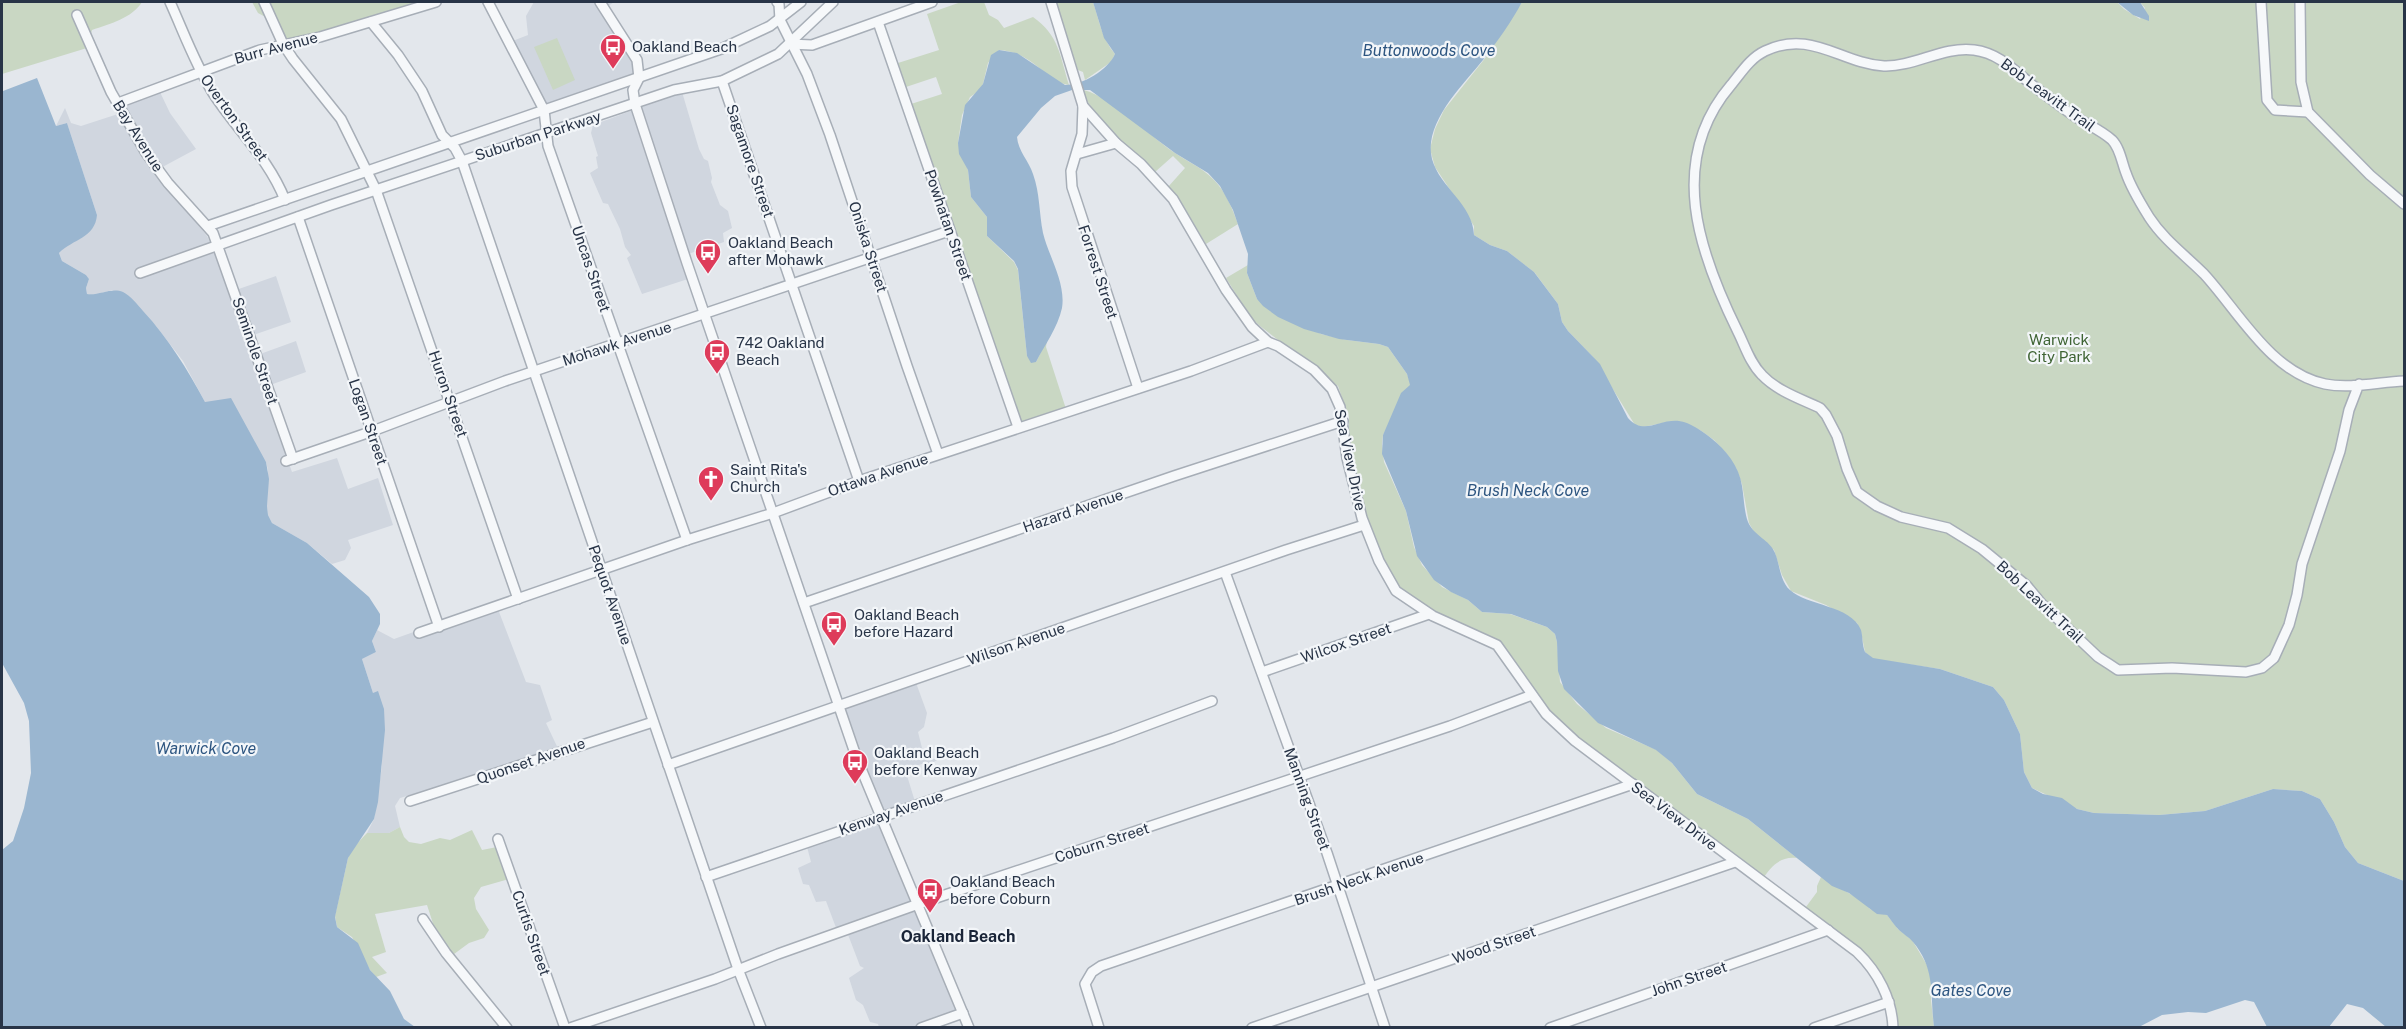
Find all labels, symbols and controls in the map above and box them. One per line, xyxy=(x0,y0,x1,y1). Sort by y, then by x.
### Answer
street label: Burr Avenue xyxy=(232,28,319,67)
bus stop icon: Oakland Beach xyxy=(598,32,628,70)
place label: Oakland Beach xyxy=(632,38,737,55)
water label: Buttonwoods Cove xyxy=(1362,41,1496,60)
street label: Bob Leavitt Trail xyxy=(1998,55,2099,135)
street label: Overton Street xyxy=(197,71,272,164)
street label: Bay Avenue xyxy=(110,97,167,175)
street label: Sagamore Street xyxy=(723,102,778,220)
street label: Suburban Parkway xyxy=(473,107,603,164)
street label: Powhatan Street xyxy=(922,167,975,283)
street label: Oniska Street xyxy=(846,199,891,295)
street label: Uncas Street xyxy=(569,223,614,315)
street label: Forrest Street xyxy=(1075,223,1122,321)
place label: Oakland Beach after Mohawk xyxy=(728,234,833,268)
bus stop icon: Oakland Beach after Mohawk xyxy=(693,237,723,275)
street label: Seminole Street xyxy=(229,295,282,407)
street label: Mohawk Avenue xyxy=(560,318,674,369)
park label: Warwick City Park xyxy=(2027,331,2091,365)
place label: 742 Oakland Beach xyxy=(736,334,825,368)
bus stop icon: 742 Oakland Beach xyxy=(702,337,732,375)
street label: Huron Street xyxy=(426,348,471,440)
street label: Logan Street xyxy=(346,376,391,467)
street label: Sea View Drive xyxy=(1331,408,1370,512)
street label: Ottawa Avenue xyxy=(826,449,930,500)
place label: Saint Rita's Church xyxy=(730,461,807,495)
church icon: Saint Rita's Church xyxy=(696,464,726,502)
water label: Brush Neck Cove xyxy=(1467,481,1590,500)
street label: Hazard Avenue xyxy=(1020,485,1125,536)
street label: Pequot Avenue xyxy=(585,543,636,647)
street label: Bob Leavitt Trail xyxy=(1993,557,2087,646)
place label: Oakland Beach before Hazard xyxy=(854,606,959,640)
bus stop icon: Oakland Beach before Hazard xyxy=(819,609,849,647)
street label: Wilson Avenue xyxy=(965,619,1067,668)
street label: Wilcox Street xyxy=(1299,619,1393,666)
street label: Quonset Avenue xyxy=(474,734,587,787)
water label: Warwick Cove xyxy=(156,739,257,758)
place label: Oakland Beach before Kenway xyxy=(874,744,979,778)
street label: Manning Street xyxy=(1281,745,1334,853)
bus stop icon: Oakland Beach before Kenway xyxy=(840,747,870,785)
street label: Sea View Drive xyxy=(1628,778,1721,854)
street label: Kenway Avenue xyxy=(836,787,945,838)
street label: Coburn Street xyxy=(1052,819,1151,866)
street label: Brush Neck Avenue xyxy=(1292,848,1426,909)
place label: Oakland Beach before Coburn xyxy=(950,873,1055,907)
bus stop icon: Oakland Beach before Coburn xyxy=(915,876,945,914)
street label: Curtis Street xyxy=(509,888,554,978)
street label: Wood Street xyxy=(1450,922,1538,967)
district label: Oakland Beach xyxy=(901,927,1015,946)
street label: John Street xyxy=(1649,958,1729,999)
water label: Gates Cove xyxy=(1930,981,2012,1000)

